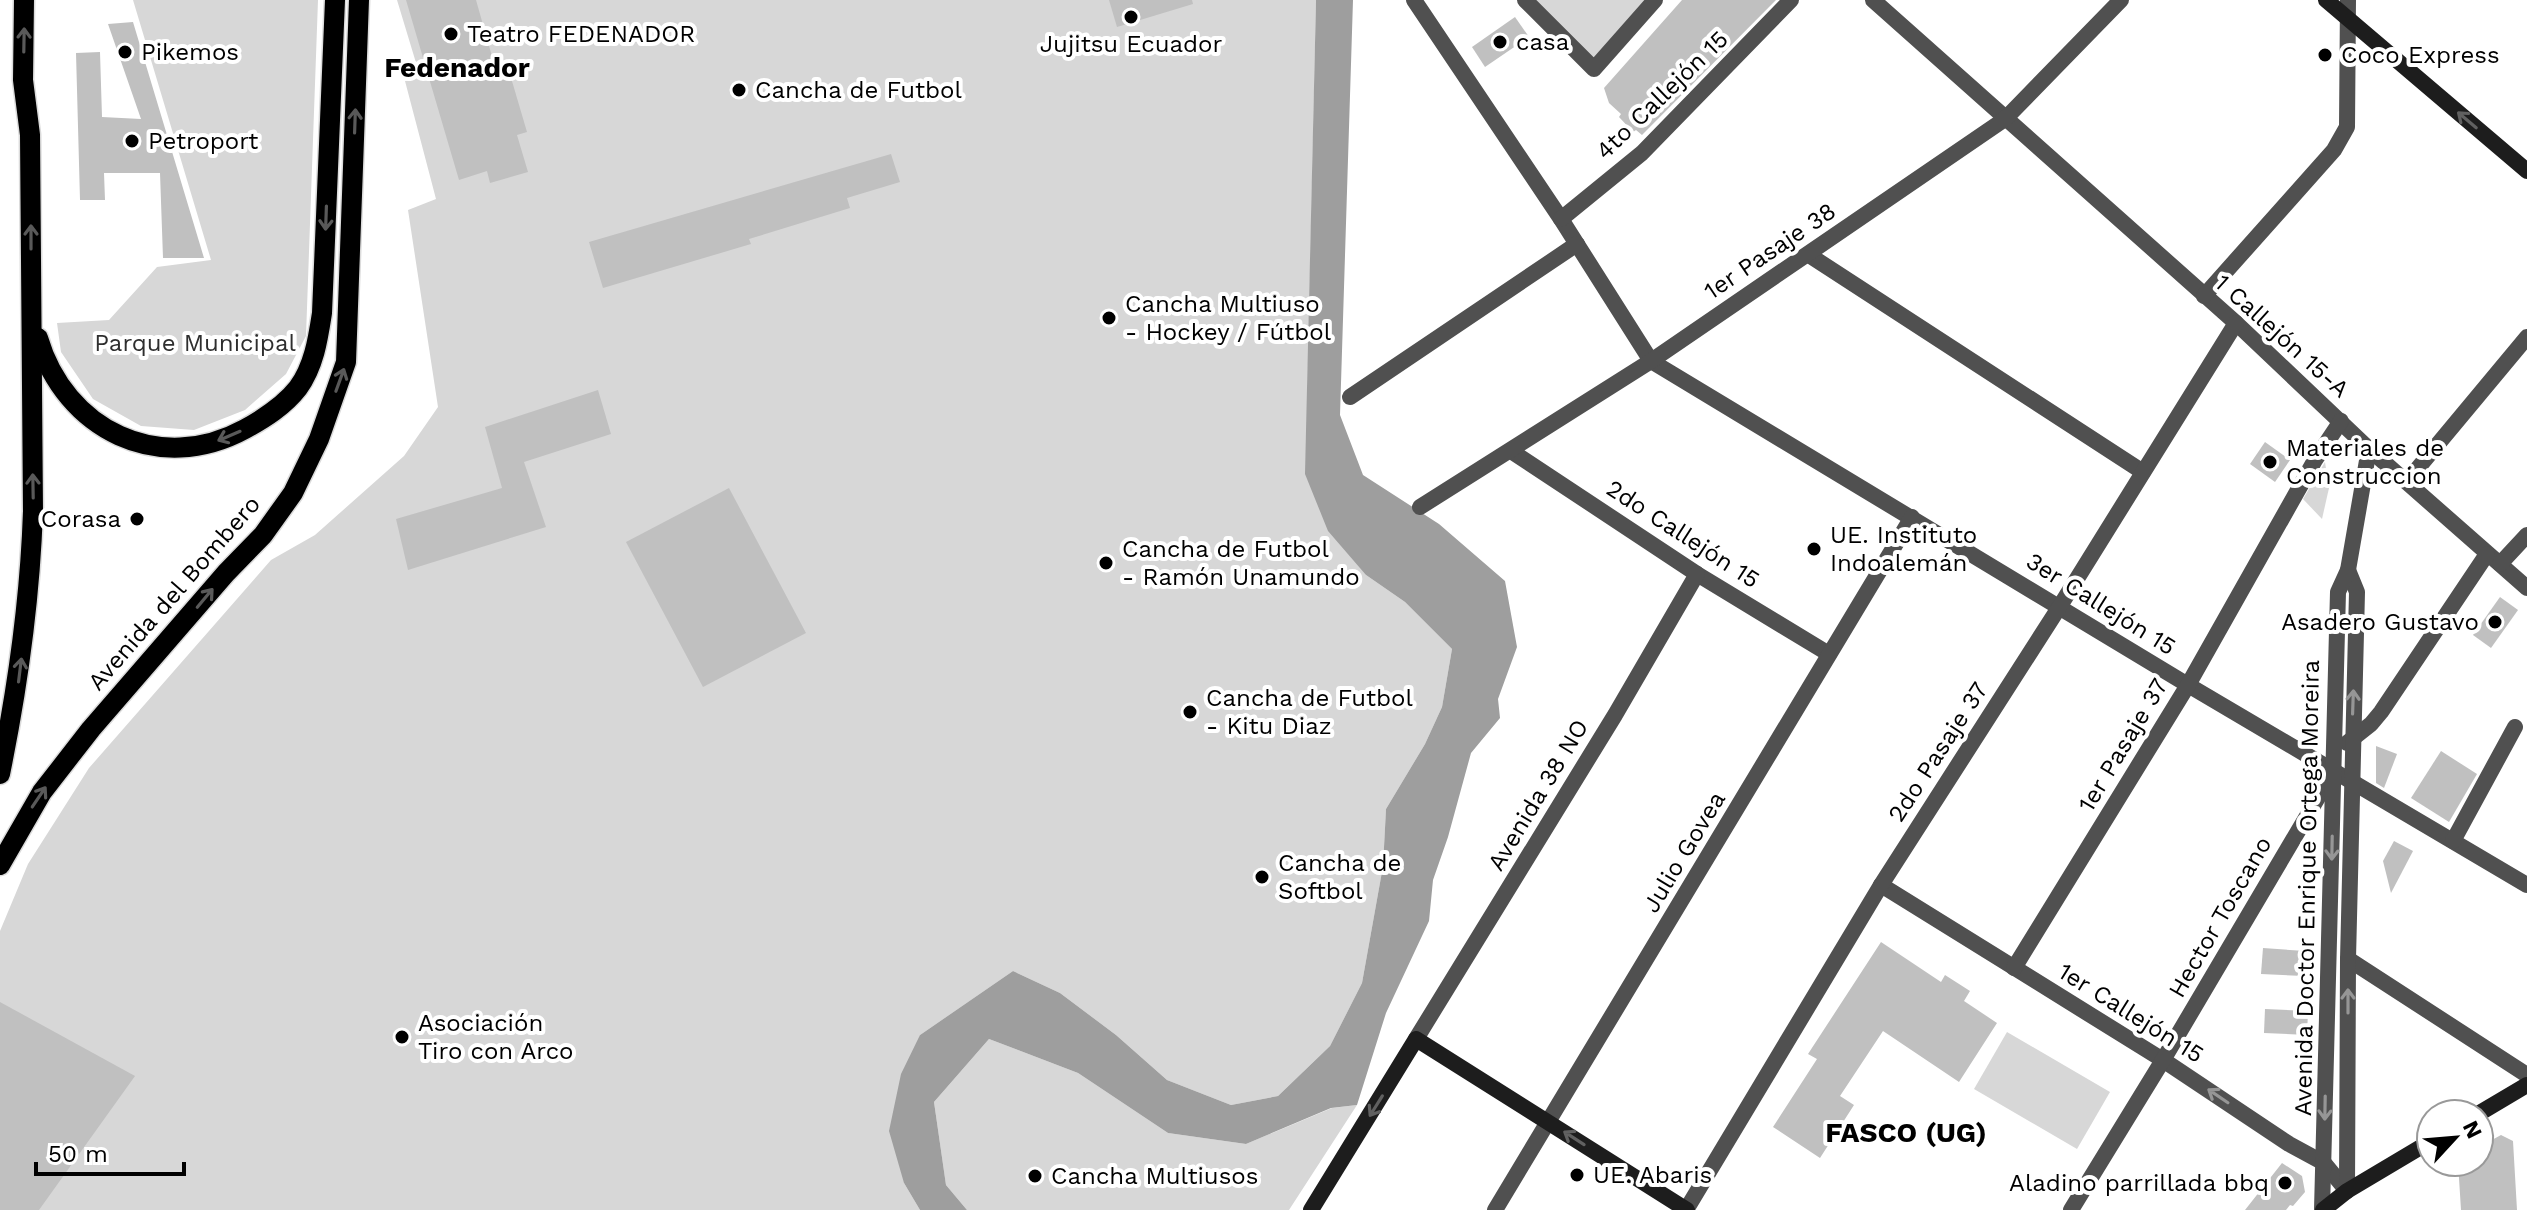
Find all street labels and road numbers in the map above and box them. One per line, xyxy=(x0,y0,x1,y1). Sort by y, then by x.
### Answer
street label: 4to Callejón 15 xyxy=(1590,25,1734,165)
street label: 1er Pasaje 38 xyxy=(1699,197,1841,305)
street label: 1 Callejón 15-A xyxy=(2209,269,2355,404)
street label: 2do Callejón 15 xyxy=(1601,474,1765,594)
street label: Avenida del Bombero xyxy=(82,490,266,696)
street label: 3er Callejón 15 xyxy=(2021,547,2181,661)
street label: Avenida Doctor Enrique Ortega Moreira xyxy=(2289,660,2325,1116)
street label: 1er Pasaje 37 xyxy=(2072,674,2174,816)
street label: 2do Pasaje 37 xyxy=(1882,677,1994,827)
street label: Avenida 38 NO xyxy=(1482,714,1594,876)
street label: Julio Govea xyxy=(1637,786,1731,918)
street label: Hector Toscano xyxy=(2163,832,2277,1002)
street label: 1er Callejón 15 xyxy=(2053,957,2209,1069)

